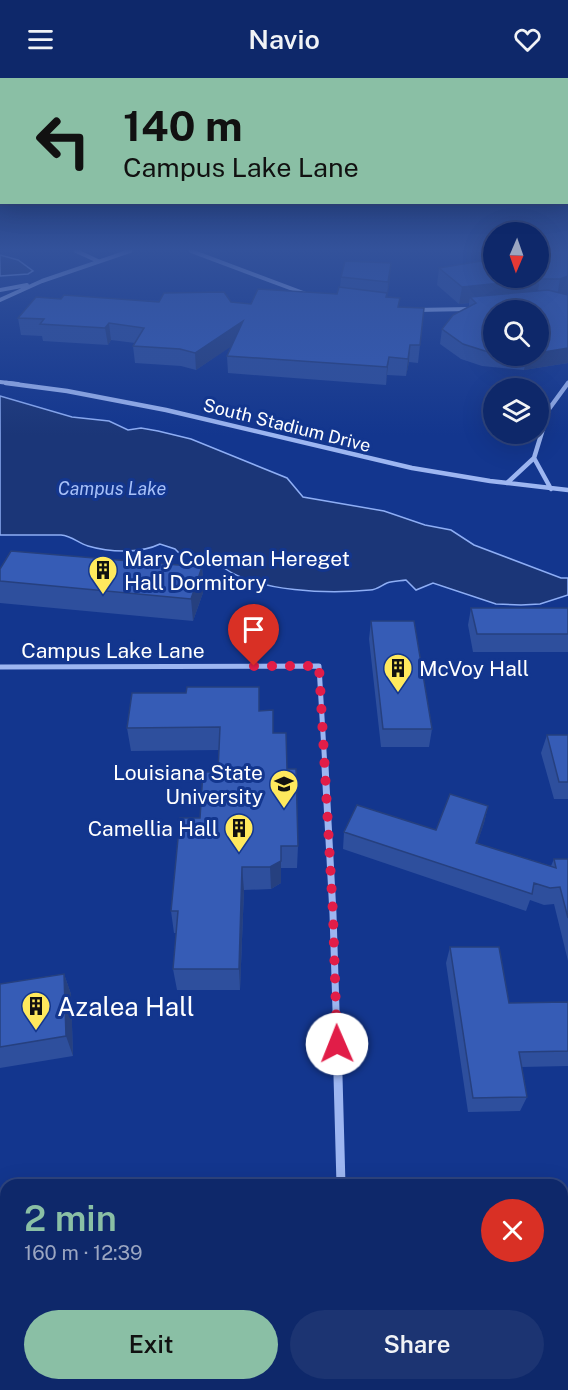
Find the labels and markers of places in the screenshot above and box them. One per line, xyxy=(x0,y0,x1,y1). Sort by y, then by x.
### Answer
place label: Mary Coleman Hereget Hall Dormitory xyxy=(124,546,350,595)
building icon: Mary Coleman Hereget Hall Dormitory xyxy=(87,554,119,596)
pin xyxy=(228,604,279,666)
building icon: McVoy Hall xyxy=(382,652,414,694)
place label: McVoy Hall xyxy=(419,656,529,681)
place label: Louisiana State University xyxy=(113,760,263,809)
school or university icon: Louisiana State University xyxy=(268,768,300,810)
building icon: Camellia Hall xyxy=(223,812,255,854)
place label: Camellia Hall xyxy=(88,816,218,841)
building icon: Azalea Hall xyxy=(20,990,52,1032)
place label: Azalea Hall xyxy=(57,991,195,1022)

